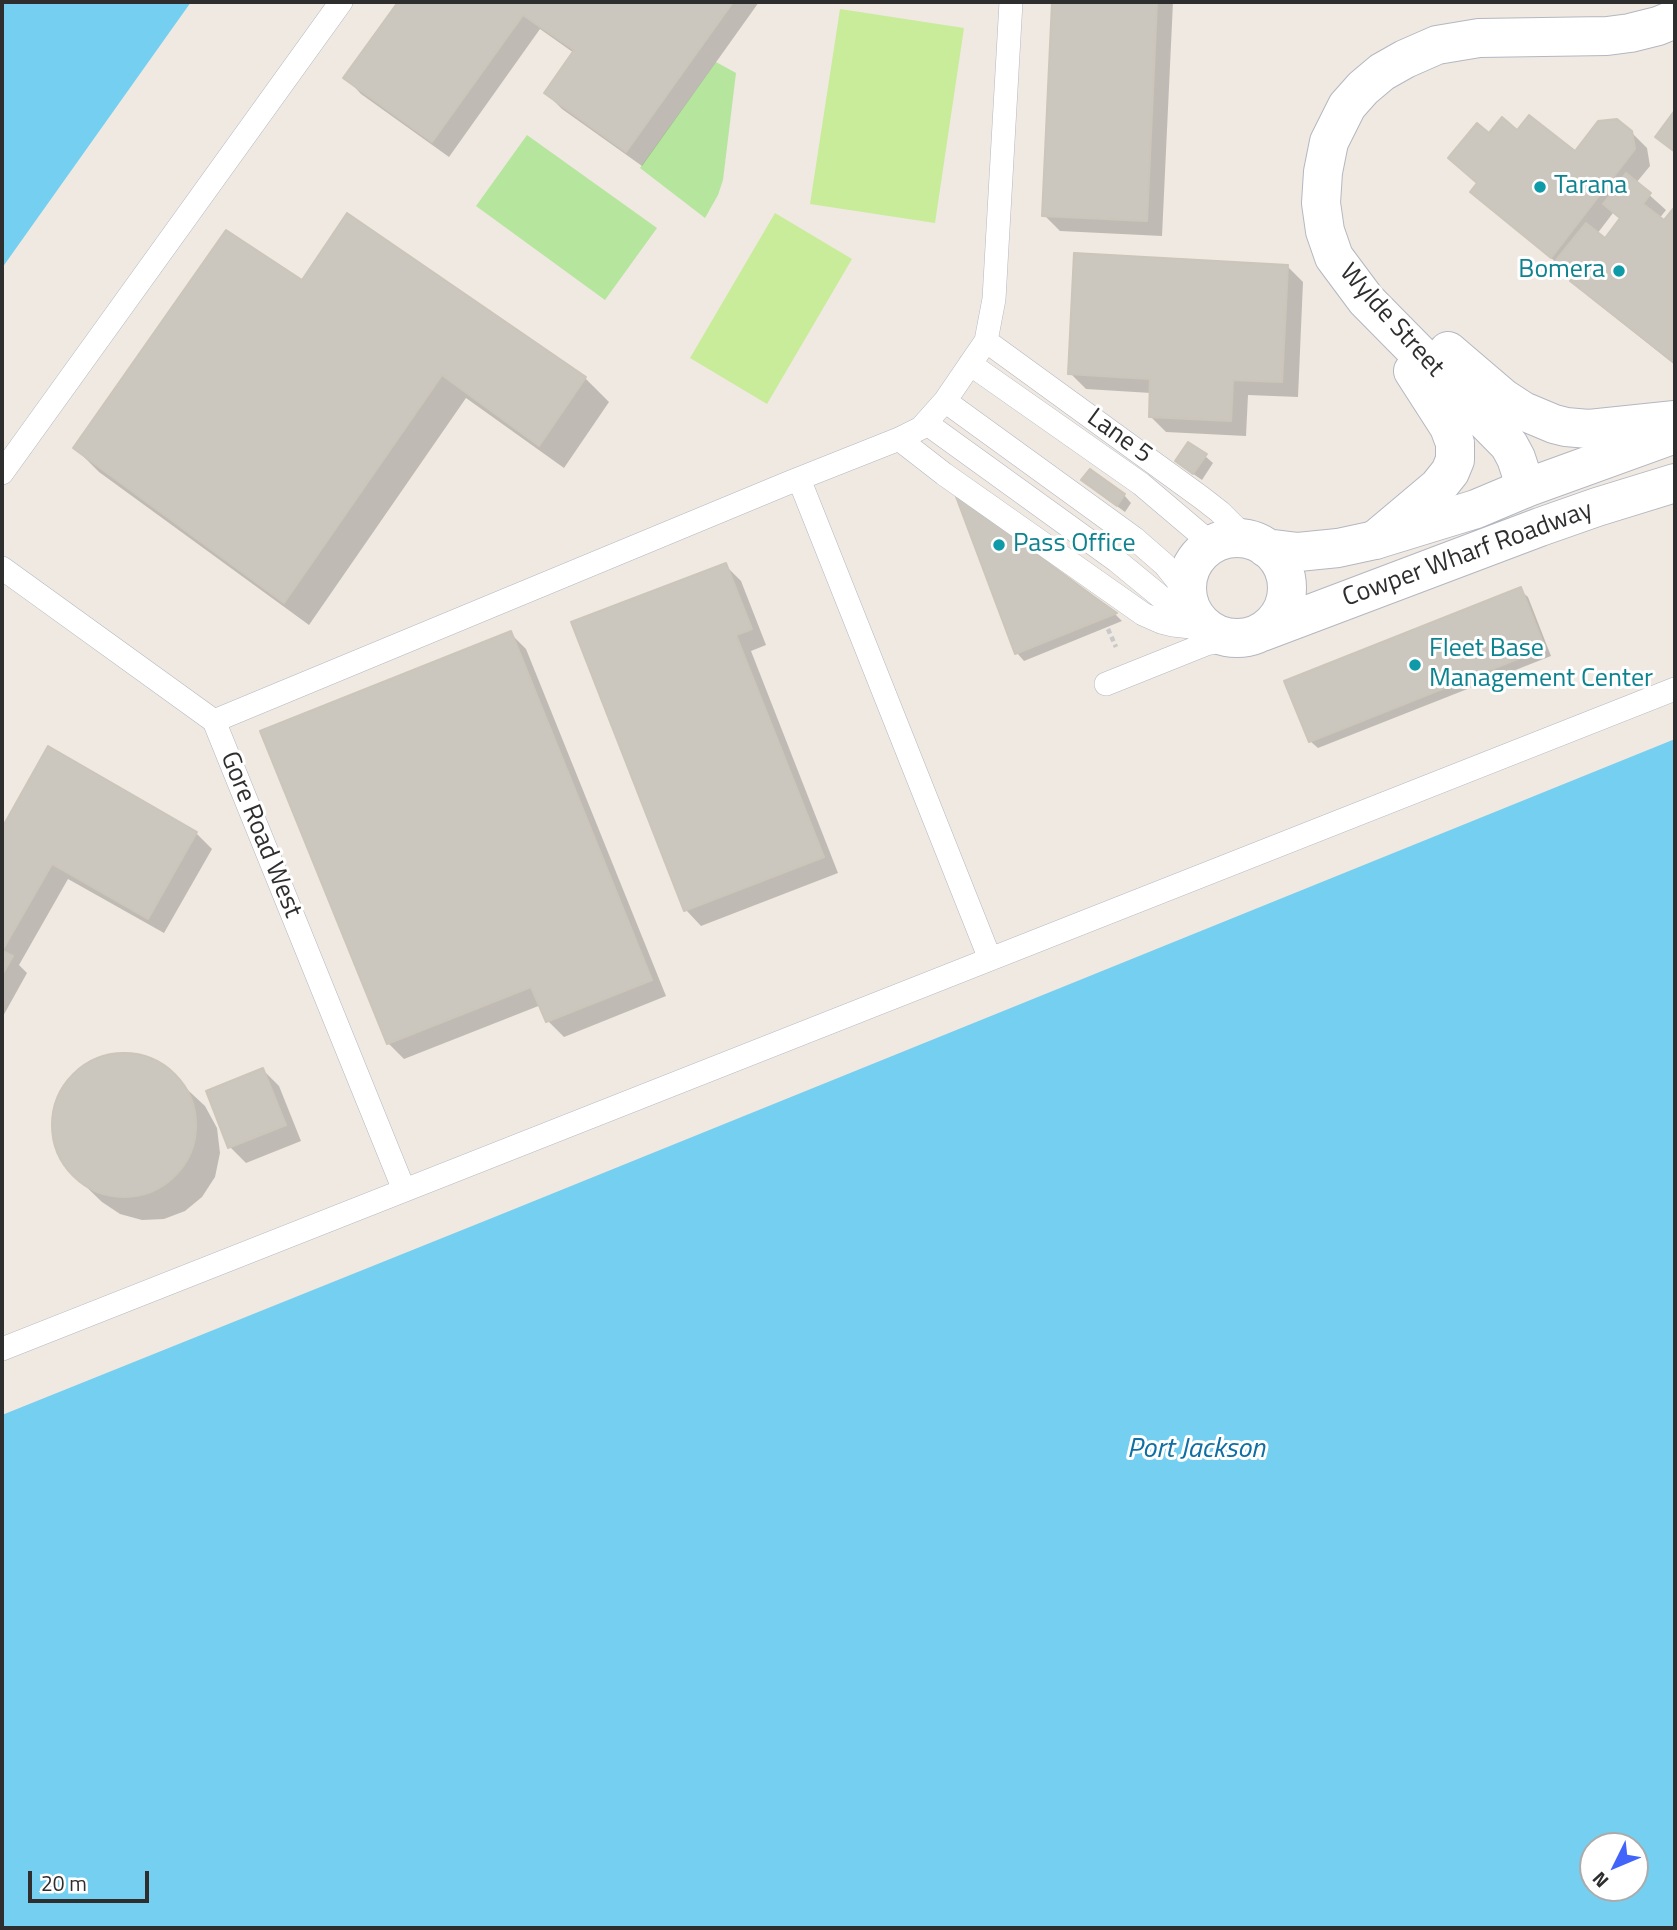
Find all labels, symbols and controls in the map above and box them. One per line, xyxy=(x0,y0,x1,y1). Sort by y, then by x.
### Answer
place label: Tarana xyxy=(1554,171,1627,203)
marker: Tarana xyxy=(1532,179,1548,195)
place label: Bomera xyxy=(1518,255,1605,287)
street label: Wylde Street xyxy=(1332,258,1450,384)
marker: Bomera xyxy=(1611,263,1627,279)
street label: Lane 5 xyxy=(1080,403,1158,471)
street label: Cowper Wharf Roadway xyxy=(1339,495,1597,615)
place label: Pass Office xyxy=(1013,529,1136,561)
marker: Pass Office xyxy=(991,537,1007,553)
place label: Fleet Base Management Center xyxy=(1429,634,1653,696)
marker: Fleet Base Management Center xyxy=(1407,657,1423,673)
street label: Gore Road West xyxy=(213,747,307,923)
water label: Port Jackson xyxy=(1127,1433,1265,1467)
north arrow xyxy=(1579,1832,1649,1902)
scale bar xyxy=(32,1856,152,1900)
text: N xyxy=(1585,1866,1615,1895)
text: 20 m xyxy=(41,1867,87,1899)

